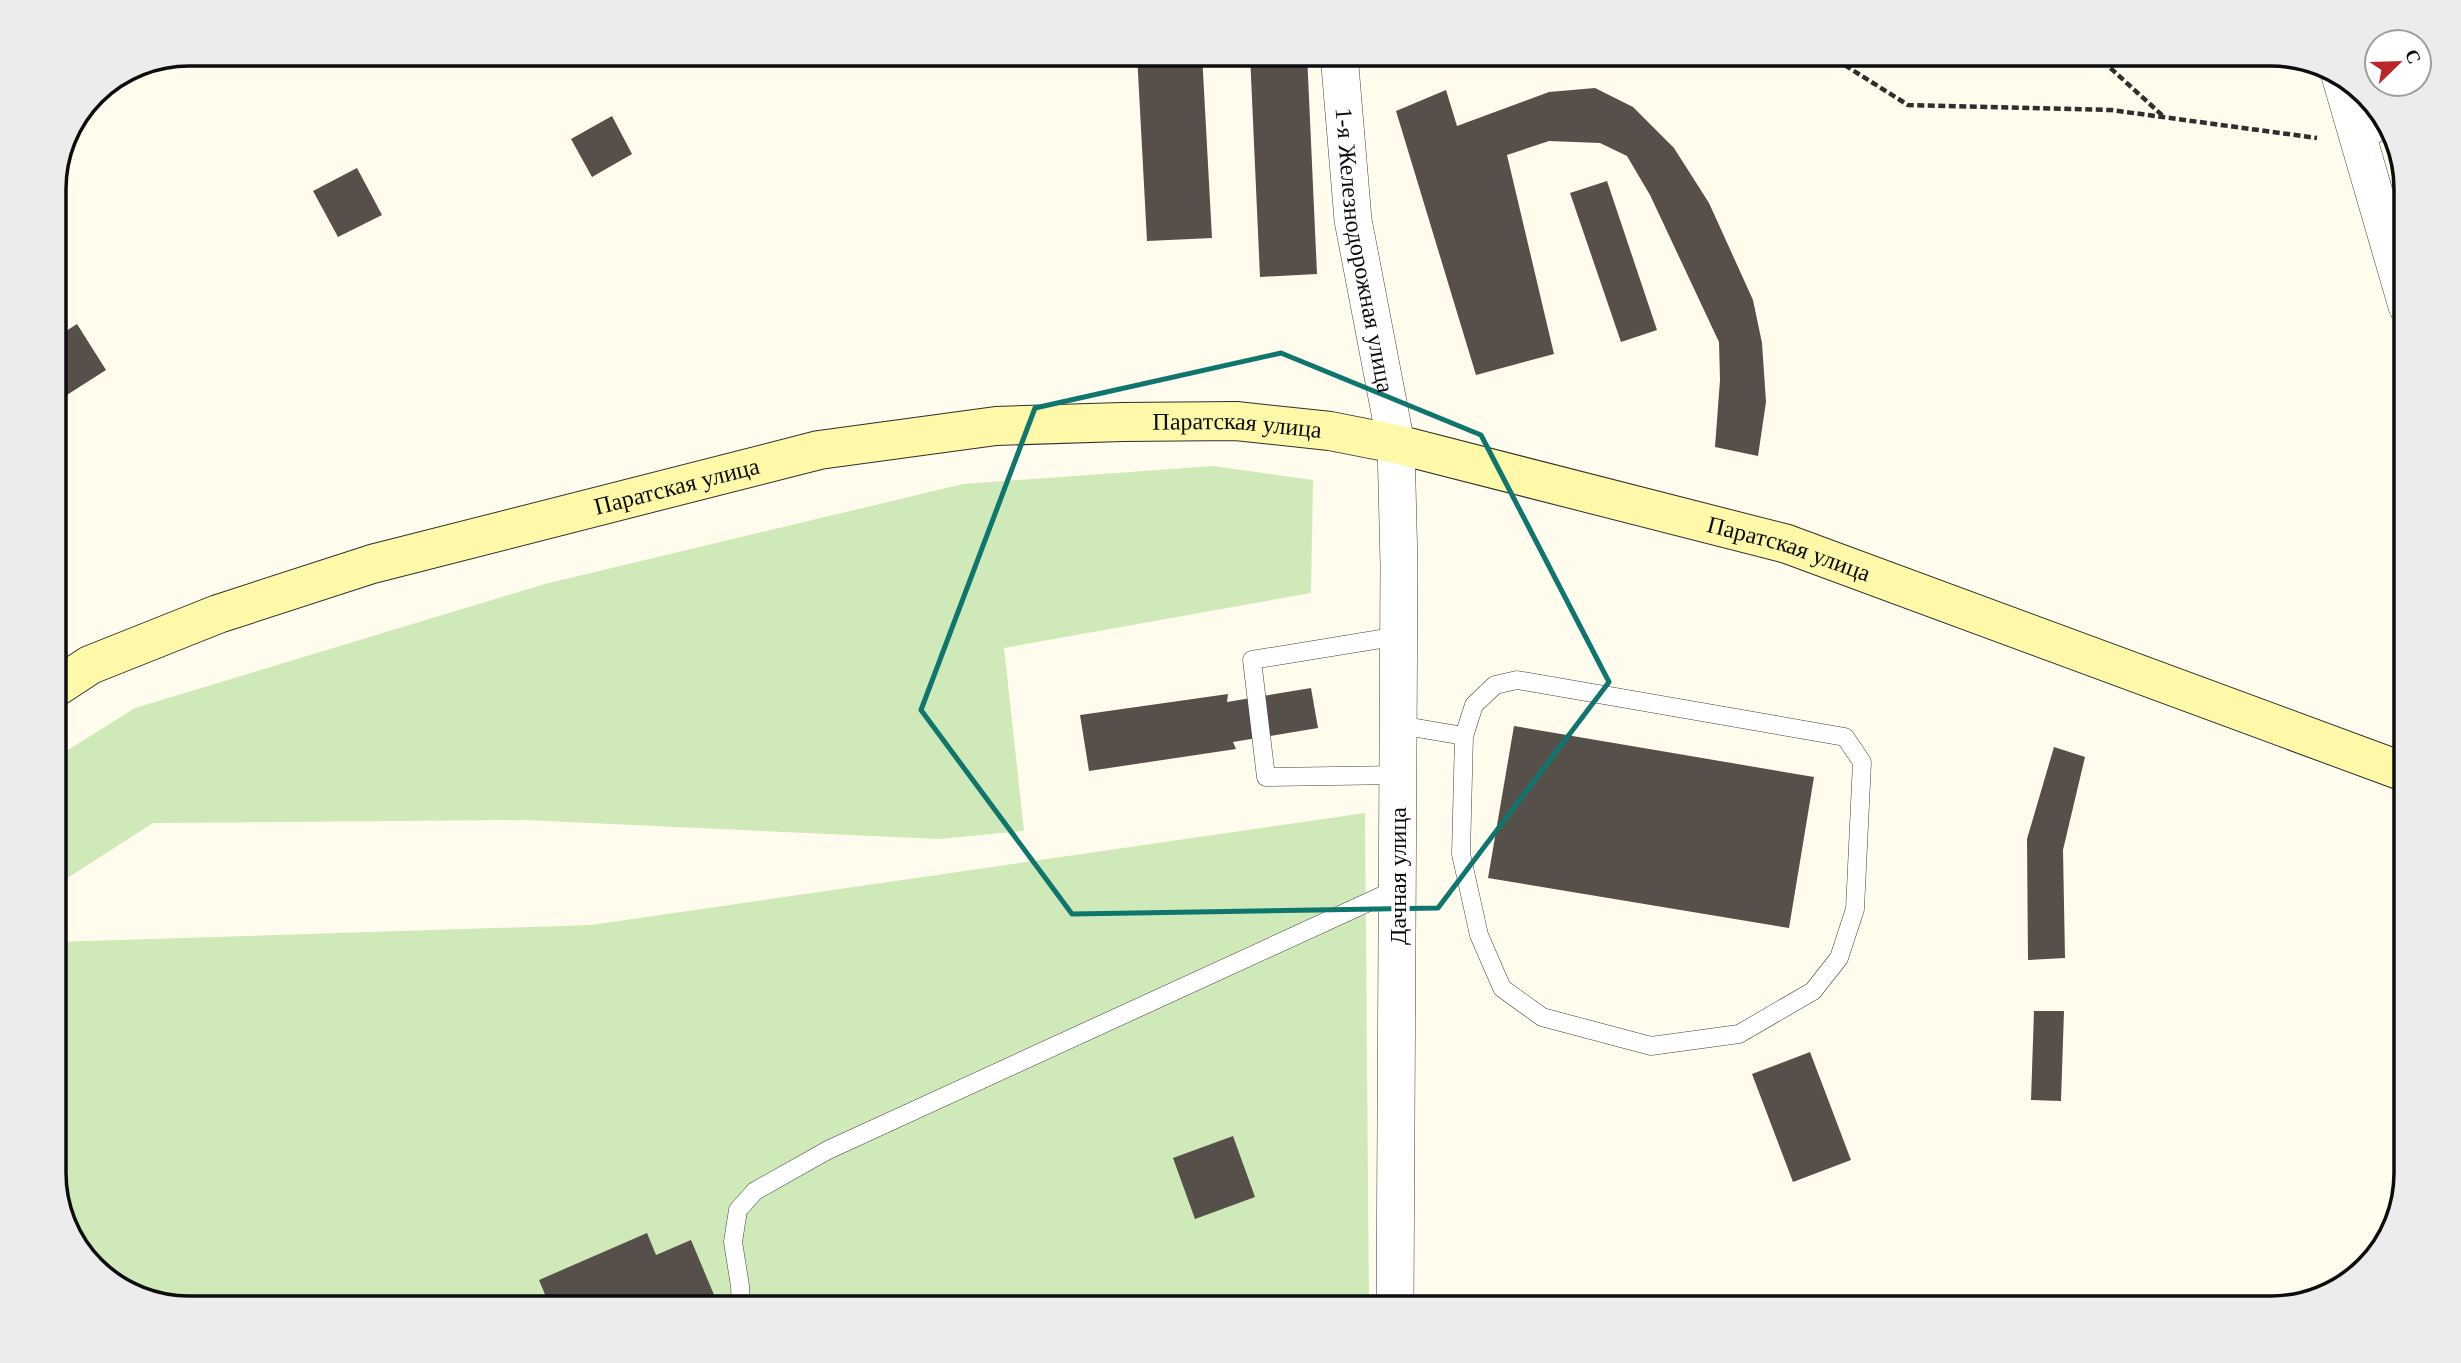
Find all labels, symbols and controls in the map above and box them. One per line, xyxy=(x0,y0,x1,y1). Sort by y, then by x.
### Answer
north arrow xyxy=(2363,28,2433,98)
text: С xyxy=(2401,46,2426,67)
street label: 1-я Железнодорожная улица xyxy=(1331,106,1399,395)
street label: Паратская улица xyxy=(1152,408,1324,443)
street label: Паратская улица xyxy=(591,453,762,520)
street label: Паратская улица xyxy=(1704,511,1874,587)
street label: Дачная улица xyxy=(1385,807,1411,945)

